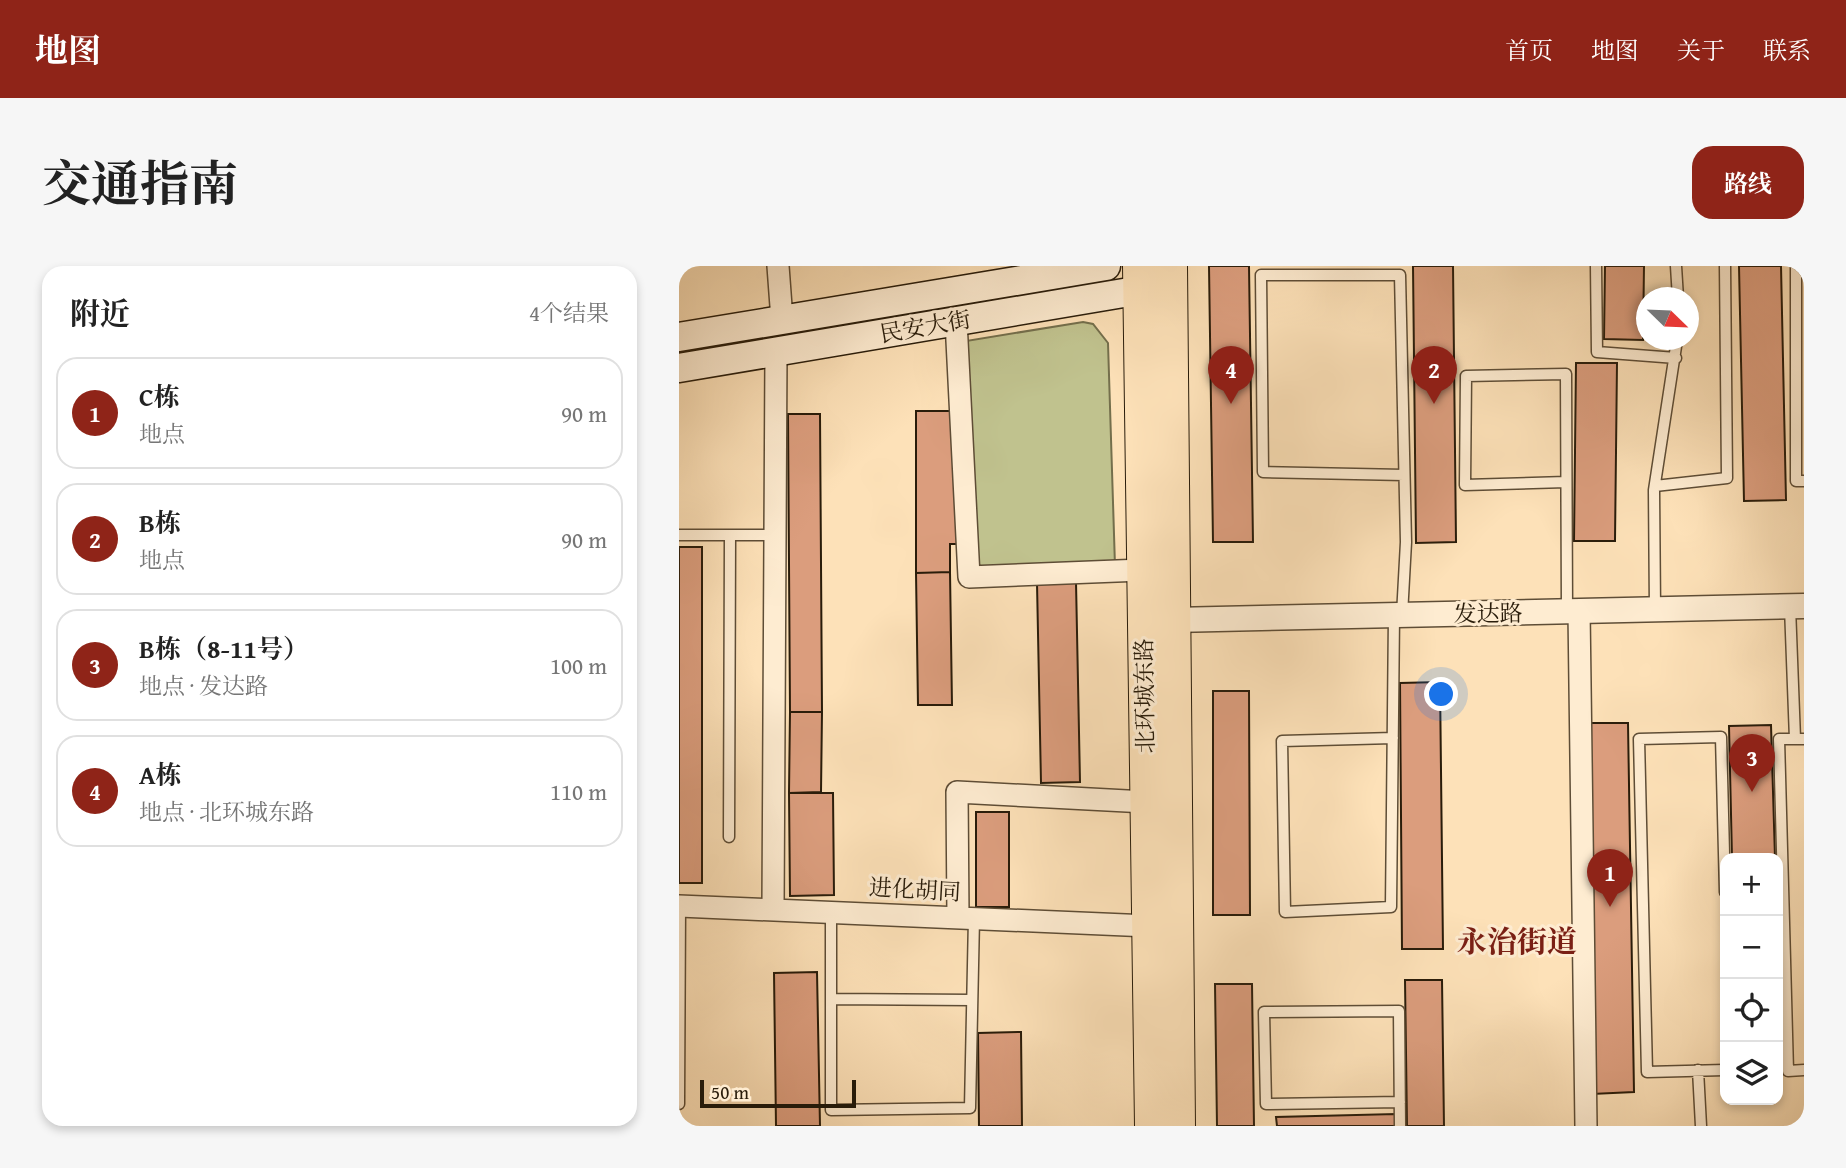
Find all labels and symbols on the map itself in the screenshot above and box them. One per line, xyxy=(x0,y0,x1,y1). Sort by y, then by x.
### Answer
north arrow xyxy=(1636,287,1699,350)
street label: 民安大街 xyxy=(877,302,973,350)
pin: 4 xyxy=(1208,346,1254,404)
pin: 2 xyxy=(1411,346,1457,404)
street label: 发达路 xyxy=(1453,596,1523,630)
street label: 北环城东路 xyxy=(1126,638,1162,754)
your location xyxy=(1424,677,1458,711)
pin: 3 xyxy=(1729,734,1775,792)
pin: 1 xyxy=(1587,849,1633,907)
street label: 进化胡同 xyxy=(868,870,962,908)
district label: 永治街道 xyxy=(1457,919,1577,963)
scale bar xyxy=(700,1077,856,1109)

